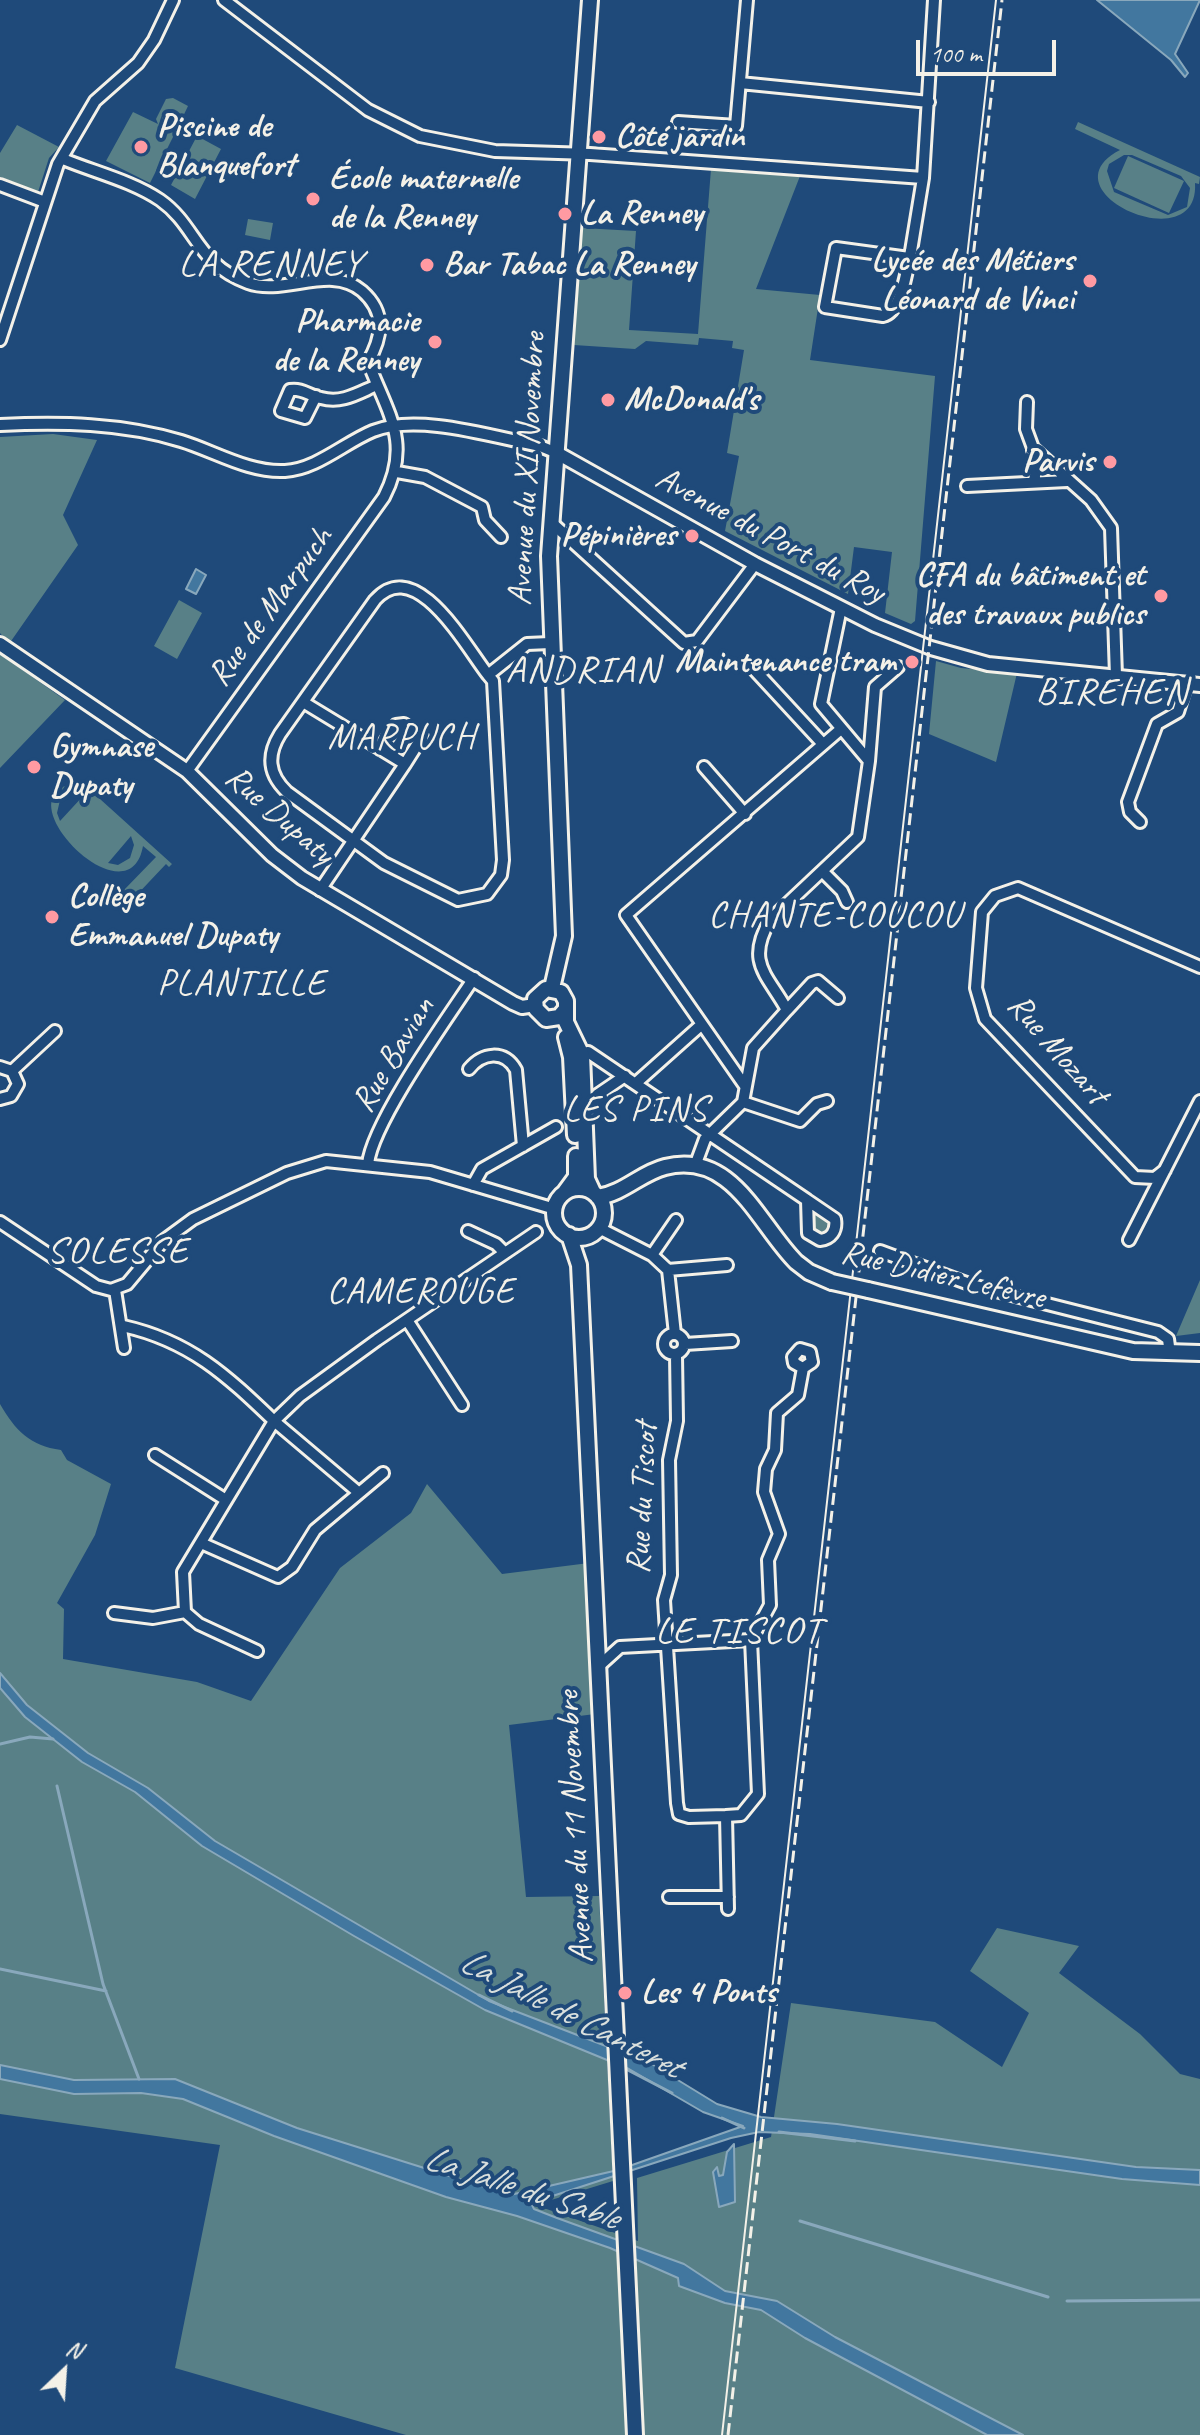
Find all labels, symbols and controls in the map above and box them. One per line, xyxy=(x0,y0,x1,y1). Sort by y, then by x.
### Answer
scale bar xyxy=(920,24,1060,74)
text: 100 m xyxy=(930,39,982,69)
place label: Piscine de Blanquefort xyxy=(157,107,295,186)
place label: Côté jardin xyxy=(615,117,744,157)
marker: Côté jardin xyxy=(590,128,608,146)
marker: Piscine de Blanquefort xyxy=(132,138,150,156)
place label: École maternelle de la Renney xyxy=(329,159,518,238)
marker: École maternelle de la Renney xyxy=(304,190,322,208)
place label: La Renney xyxy=(581,194,703,234)
marker: La Renney xyxy=(556,205,574,223)
place label: Lycée des Métiers Léonard de Vinci xyxy=(871,241,1074,320)
district label: LA RENNEY xyxy=(179,242,363,288)
place label: Bar Tabac La Renney xyxy=(443,245,695,285)
marker: Bar Tabac La Renney xyxy=(418,256,436,274)
marker: Lycée des Métiers Léonard de Vinci xyxy=(1081,272,1099,290)
place label: Pharmacie de la Renney xyxy=(273,302,419,382)
street label: Avenue du XI Novembre xyxy=(500,332,556,606)
marker: Pharmacie de la Renney xyxy=(426,333,444,351)
place label: McDonald's xyxy=(624,380,759,420)
marker: McDonald's xyxy=(599,391,617,409)
place label: Parvis xyxy=(1022,442,1094,482)
marker: Parvis xyxy=(1101,453,1119,471)
street label: Avenue du Port du Roy xyxy=(648,458,892,614)
place label: Pépinières xyxy=(561,516,676,556)
street label: Rue de Marpuch xyxy=(199,519,343,695)
marker: Pépinières xyxy=(683,527,701,545)
place label: CFA du bâtiment et des travaux publics xyxy=(916,556,1145,636)
marker: CFA du bâtiment et des travaux publics xyxy=(1152,587,1170,605)
place label: Maintenance tram xyxy=(675,642,896,682)
district label: ANDRIAN xyxy=(507,648,659,694)
marker: Maintenance tram xyxy=(903,653,921,671)
district label: BIREHEN xyxy=(1036,670,1188,716)
district label: MARPUCH xyxy=(328,717,476,761)
place label: Gymnase Dupaty xyxy=(50,727,153,806)
marker: Gymnase Dupaty xyxy=(25,758,43,776)
street label: Rue Dupaty xyxy=(216,758,342,874)
place label: Collège Emmanuel Dupaty xyxy=(68,877,277,956)
district label: CHANTE-COUCOU xyxy=(708,895,962,939)
marker: Collège Emmanuel Dupaty xyxy=(43,908,61,926)
district label: PLANTILLE xyxy=(159,963,325,1007)
street label: Rue Mozart xyxy=(998,986,1116,1114)
street label: Rue Bavian xyxy=(344,990,444,1120)
district label: LES PINS xyxy=(564,1089,708,1133)
district label: SOLESSE xyxy=(47,1229,189,1275)
street label: Rue Didier Lefèvre xyxy=(837,1233,1049,1319)
district label: CAMEROUGE xyxy=(328,1271,514,1315)
street label: Rue du Tiscot xyxy=(619,1421,667,1575)
district label: LE TISCOT xyxy=(656,1609,822,1655)
street label: Avenue du 11 Novembre xyxy=(548,1690,604,1964)
water label: La Jalle de Canteret xyxy=(452,1941,688,2089)
place label: Les 4 Ponts xyxy=(641,1973,776,2013)
marker: Les 4 Ponts xyxy=(616,1984,634,2002)
water label: La Jalle du Sable xyxy=(419,2137,623,2241)
north arrow xyxy=(24,2331,104,2411)
text: N xyxy=(62,2334,86,2365)

